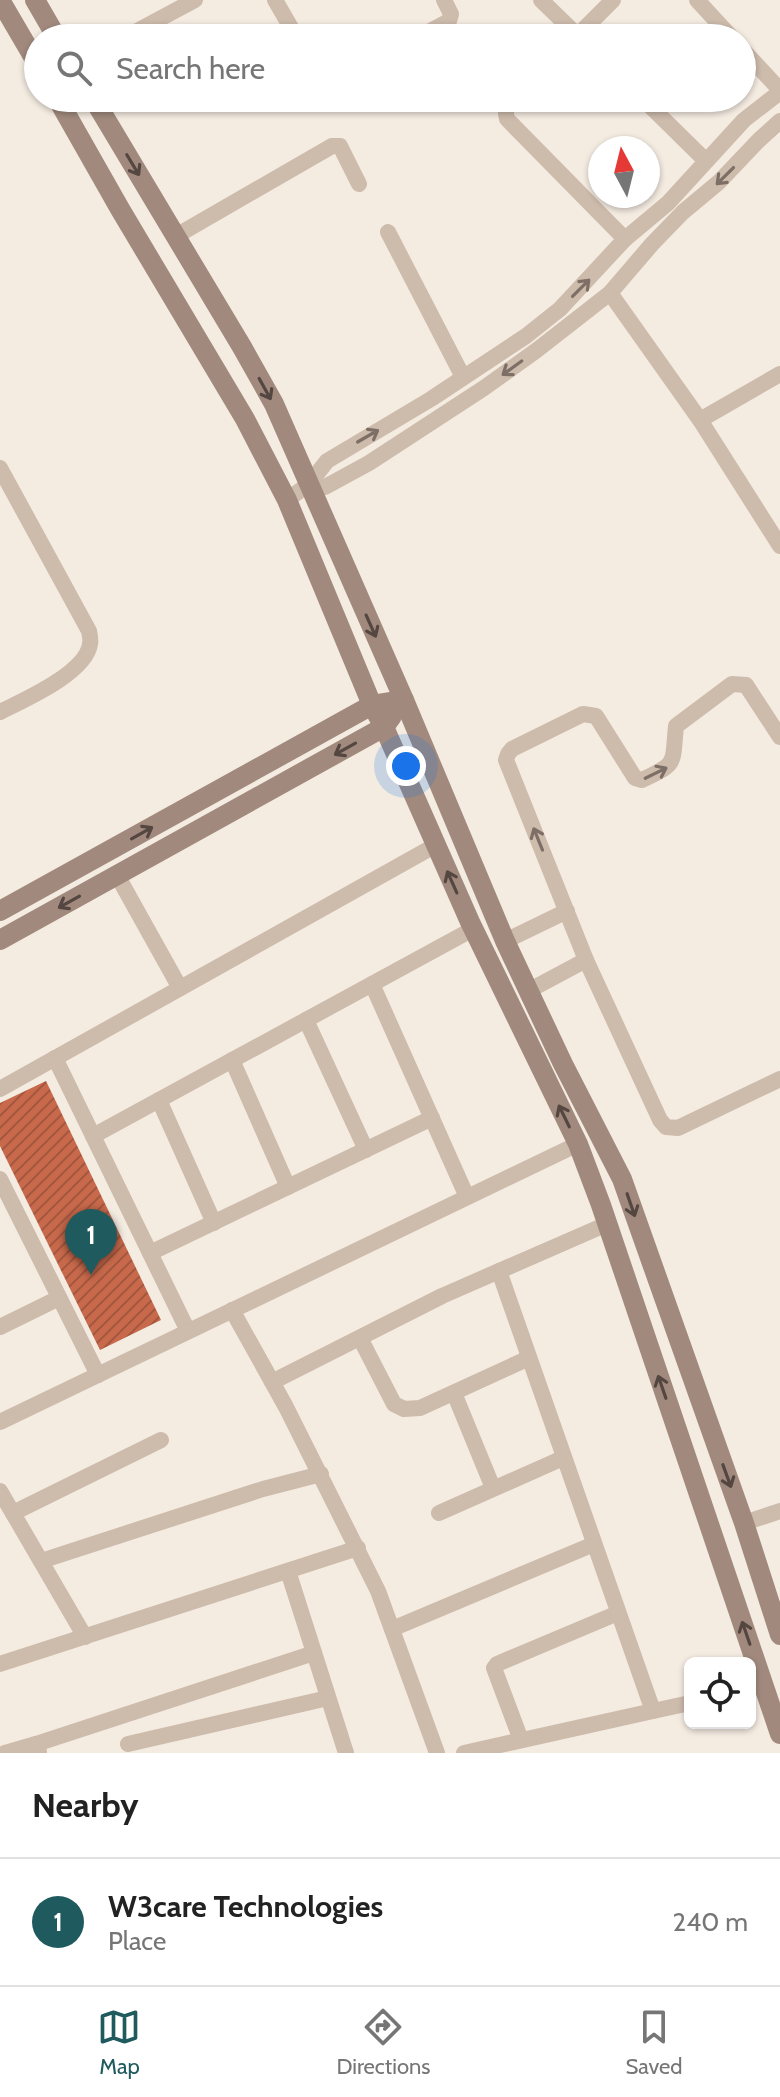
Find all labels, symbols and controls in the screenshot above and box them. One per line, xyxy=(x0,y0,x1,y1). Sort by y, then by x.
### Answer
search box xyxy=(24,24,756,112)
icon: search xyxy=(52,46,96,90)
text: Search here xyxy=(116,50,265,87)
north arrow xyxy=(588,136,660,208)
one-way arrow xyxy=(125,153,141,176)
one-way arrow xyxy=(716,166,735,185)
one-way arrow xyxy=(571,279,590,298)
one-way arrow xyxy=(501,360,523,376)
one-way arrow xyxy=(258,377,274,400)
one-way arrow xyxy=(356,428,379,444)
one-way arrow xyxy=(365,613,380,638)
one-way arrow xyxy=(334,742,358,757)
your location xyxy=(386,746,426,786)
one-way arrow xyxy=(644,765,668,780)
one-way arrow xyxy=(129,825,153,840)
one-way arrow xyxy=(529,827,544,852)
one-way arrow xyxy=(444,870,459,895)
one-way arrow xyxy=(58,894,81,910)
one-way arrow xyxy=(556,1105,571,1129)
one-way arrow xyxy=(625,1192,640,1217)
pin: 1 xyxy=(65,1209,117,1275)
one-way arrow xyxy=(654,1375,669,1400)
one-way arrow xyxy=(721,1463,735,1488)
one-way arrow xyxy=(738,1621,753,1646)
map controls xyxy=(684,1657,756,1729)
button: locate xyxy=(684,1657,756,1729)
text: Nearby xyxy=(32,1784,139,1826)
text: W3care Technologies xyxy=(108,1888,383,1925)
text: 1 xyxy=(53,1906,63,1938)
text: 240 m xyxy=(673,1906,748,1938)
text: Place xyxy=(108,1925,166,1957)
tab: Map xyxy=(97,2005,141,2080)
tab: Directions xyxy=(336,2005,430,2080)
tab: Saved xyxy=(625,2005,683,2080)

